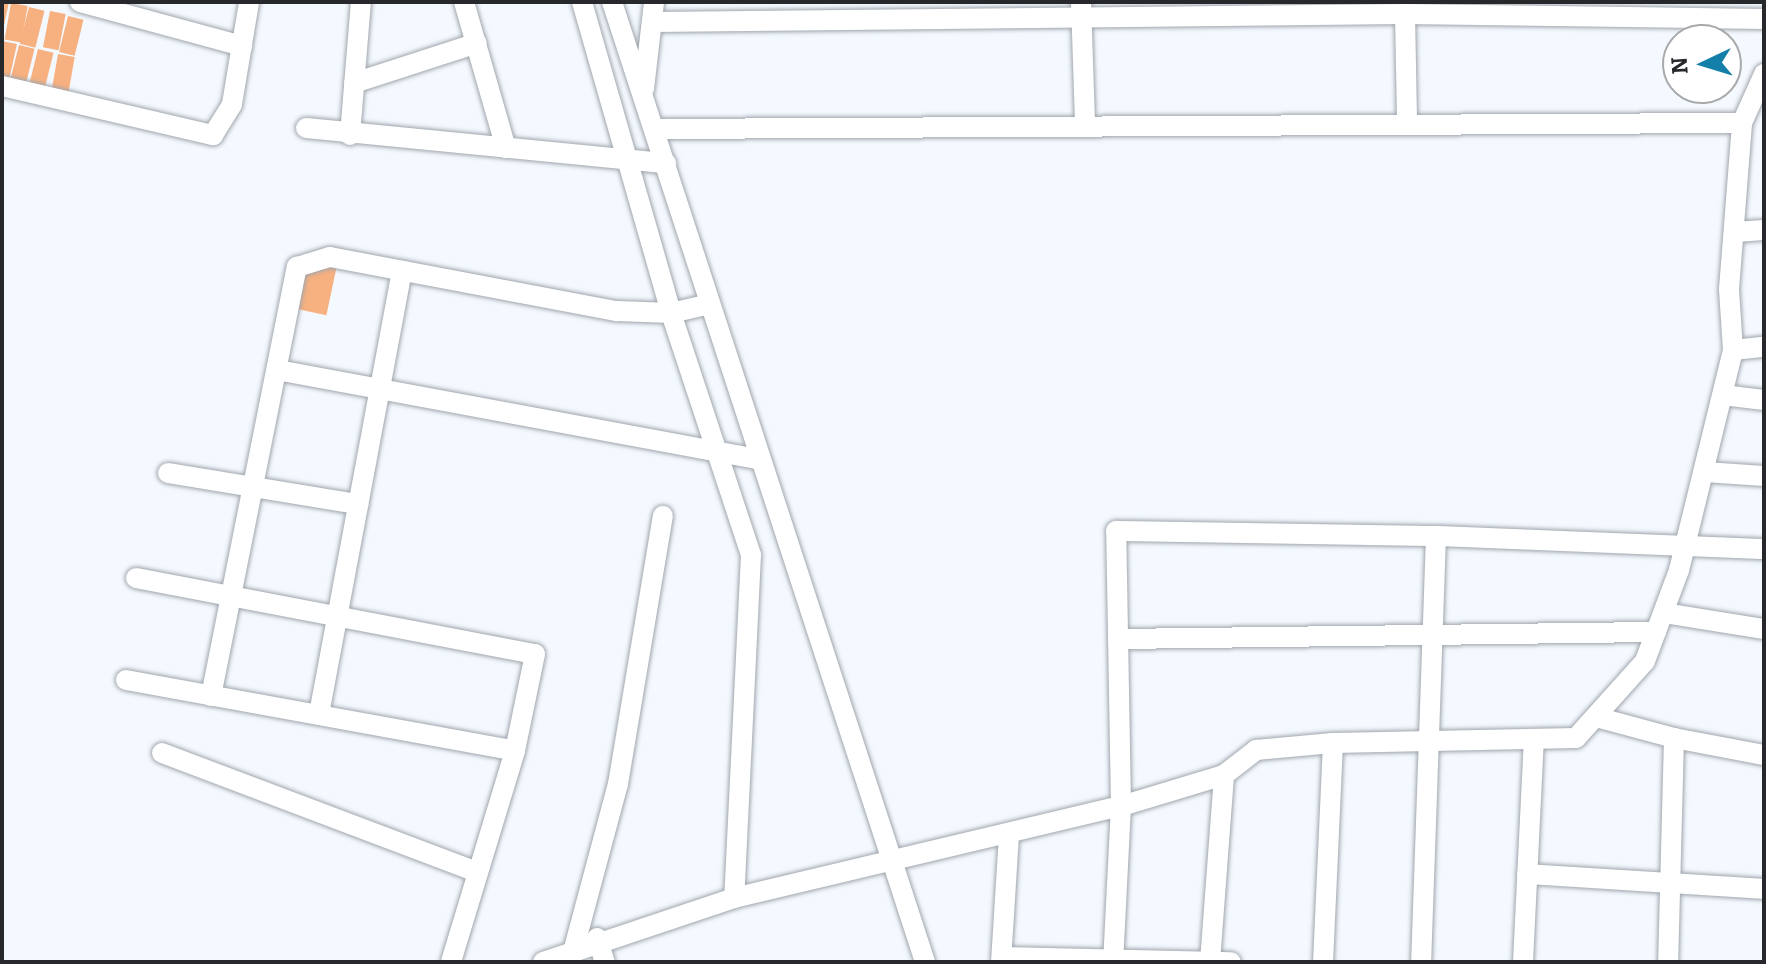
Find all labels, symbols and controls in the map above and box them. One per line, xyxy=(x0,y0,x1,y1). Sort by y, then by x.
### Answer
north arrow xyxy=(1662,24,1742,104)
text: N xyxy=(1665,56,1694,75)

